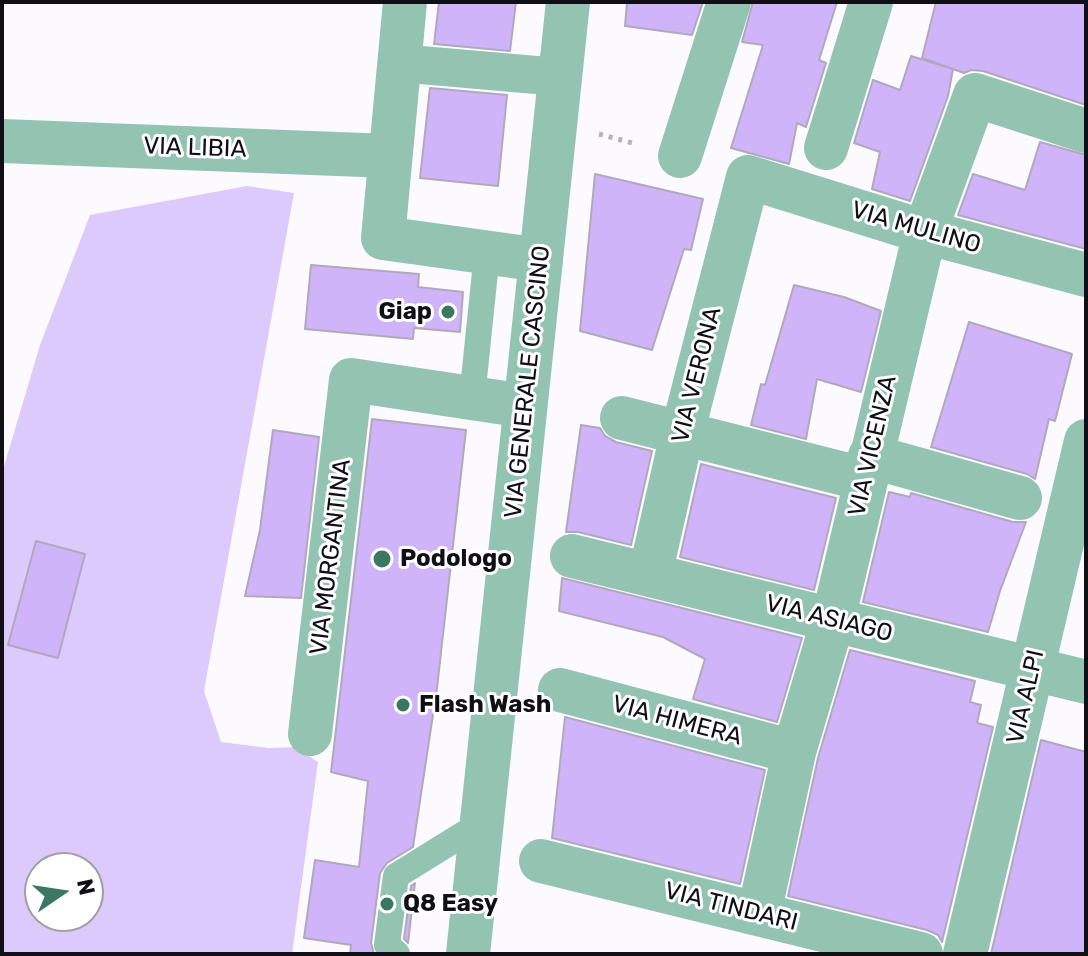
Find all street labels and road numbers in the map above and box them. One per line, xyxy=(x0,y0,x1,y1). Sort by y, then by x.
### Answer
street label: VIA LIBIA xyxy=(143,132,247,164)
street label: VIA MULINO xyxy=(848,196,984,260)
street label: VIA GENERALE CASCINO xyxy=(499,244,557,520)
street label: VIA VERONA xyxy=(666,304,728,446)
street label: VIA VICENZA xyxy=(843,373,903,519)
street label: VIA MORGANTINA xyxy=(305,457,357,657)
street label: VIA ASIAGO xyxy=(762,589,896,649)
street label: VIA ALPI xyxy=(1001,647,1051,747)
street label: VIA HIMERA xyxy=(609,690,745,752)
street label: VIA TINDARI xyxy=(662,877,800,937)

